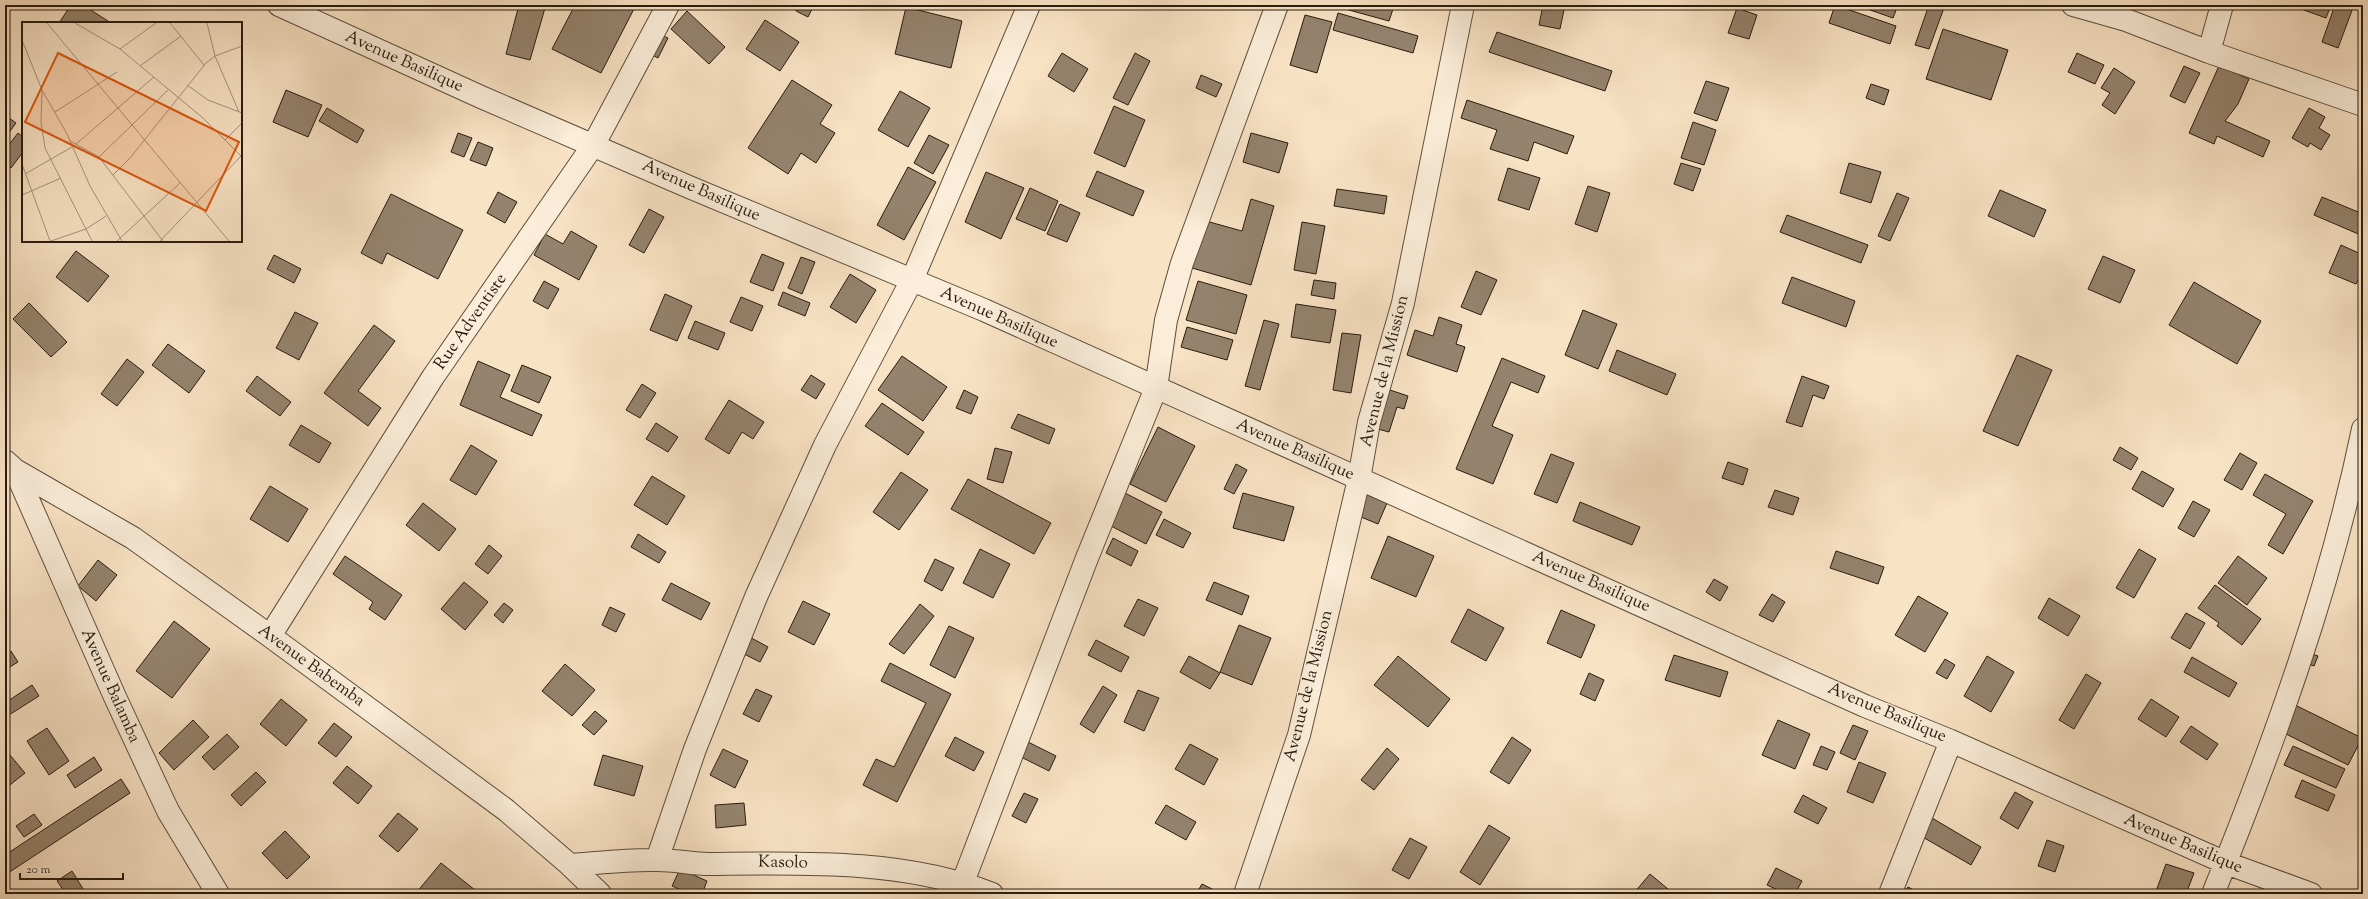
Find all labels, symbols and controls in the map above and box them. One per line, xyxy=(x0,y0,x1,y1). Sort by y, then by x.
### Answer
inset map xyxy=(22,22,242,242)
street label: Avenue Basilique xyxy=(341,25,467,99)
street label: Avenue Basilique xyxy=(638,154,764,228)
street label: Rue Adventiste xyxy=(429,269,513,375)
street label: Avenue Basilique xyxy=(936,281,1062,355)
street label: Avenue de la Mission xyxy=(1355,293,1415,449)
street label: Avenue Basilique xyxy=(1232,413,1358,487)
street label: Avenue Basilique xyxy=(1528,545,1654,619)
street label: Avenue de la Mission xyxy=(1279,608,1339,764)
street label: Avenue Babemba xyxy=(253,619,370,713)
street label: Avenue Balamba xyxy=(74,625,146,747)
street label: Avenue Basilique xyxy=(1824,677,1950,749)
street label: Avenue Basilique xyxy=(2120,808,2246,880)
street label: Kasolo xyxy=(758,851,808,875)
scale bar xyxy=(20,855,123,881)
text: 20 m xyxy=(26,861,51,879)

